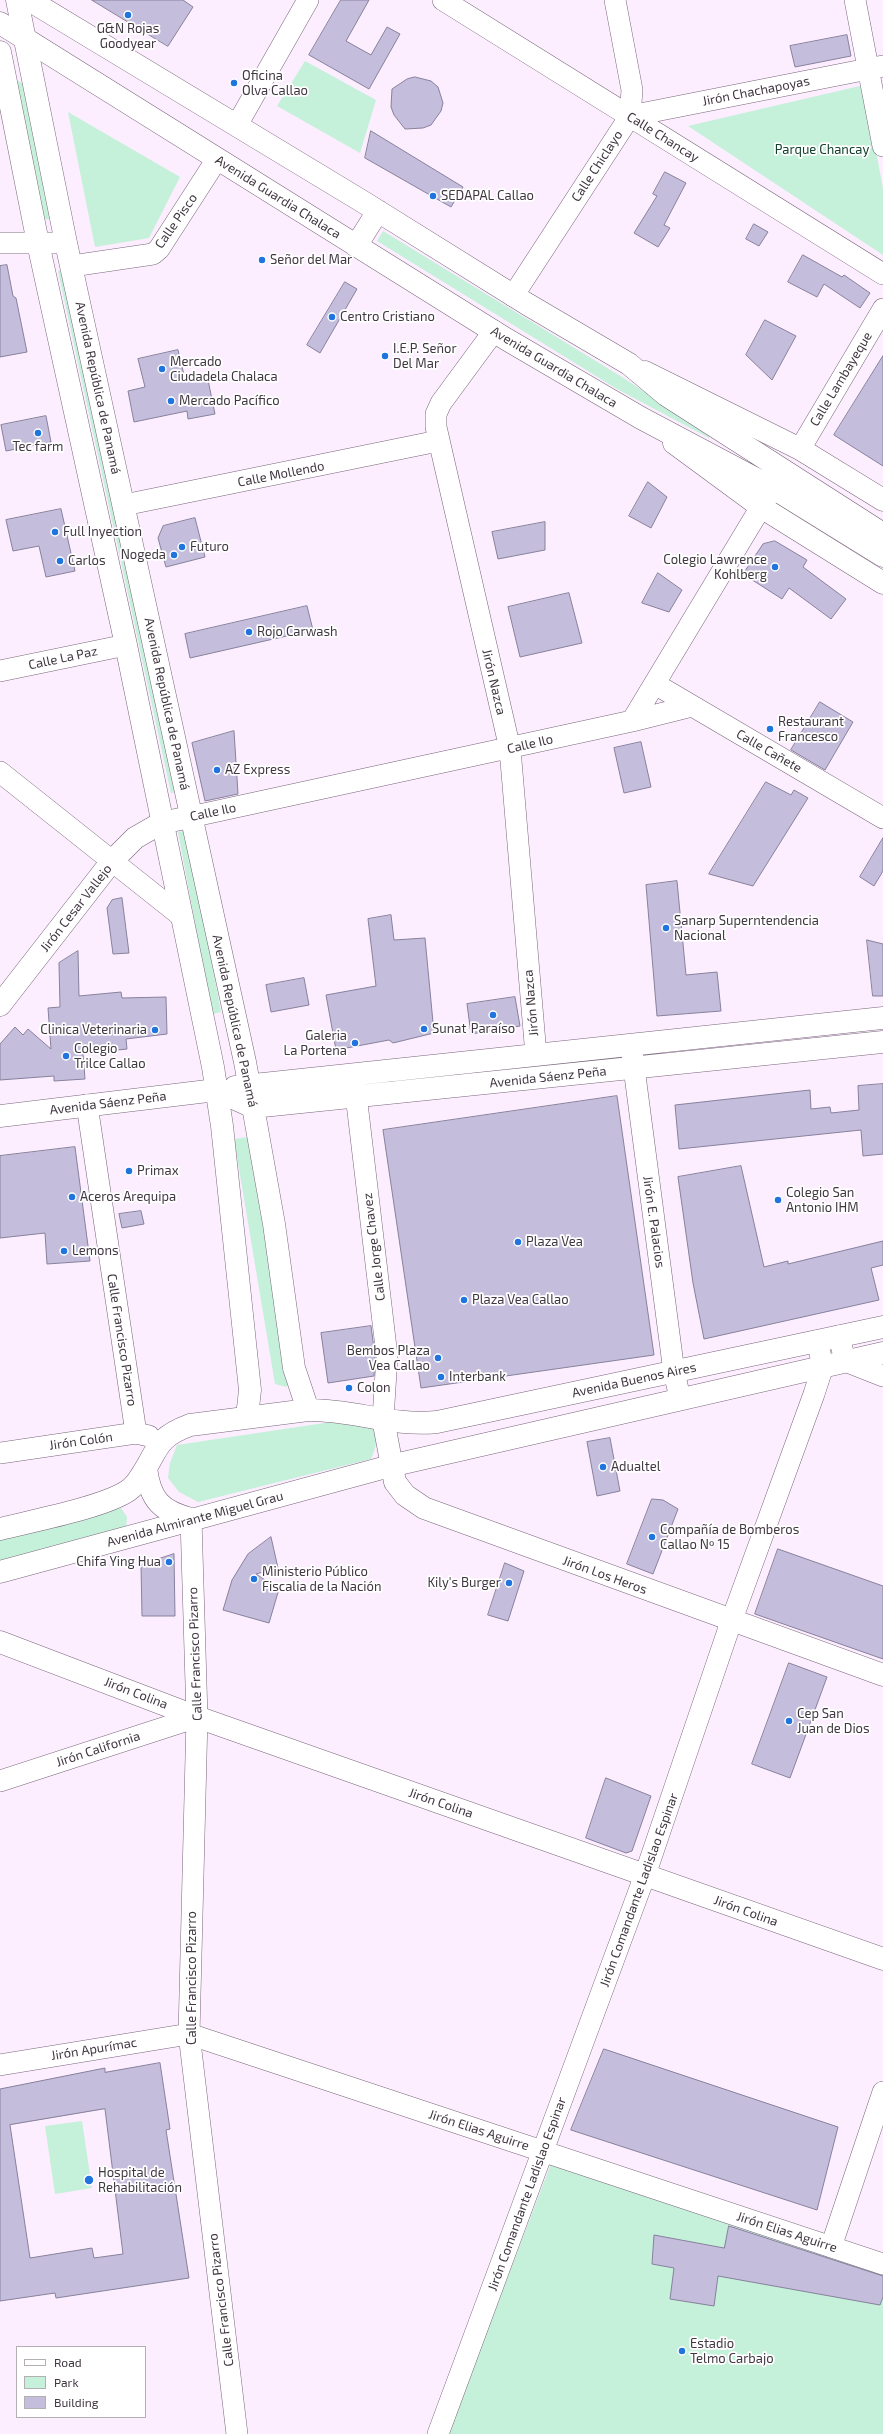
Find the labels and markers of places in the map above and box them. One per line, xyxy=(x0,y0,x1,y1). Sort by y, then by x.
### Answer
marker: G&N Rojas Goodyear xyxy=(123,10,133,20)
place label: G&N Rojas Goodyear xyxy=(97,21,159,52)
place label: Oficina Olva Callao xyxy=(242,68,308,99)
marker: Oficina Olva Callao xyxy=(229,78,239,88)
place label: SEDAPAL Callao xyxy=(441,188,534,204)
marker: SEDAPAL Callao xyxy=(428,191,438,201)
place label: Señor del Mar xyxy=(270,252,352,268)
marker: Señor del Mar xyxy=(257,255,267,265)
place label: Centro Cristiano xyxy=(340,309,435,325)
marker: Centro Cristiano xyxy=(327,312,337,322)
place label: I.E.P. Señor Del Mar xyxy=(393,341,457,372)
marker: I.E.P. Señor Del Mar xyxy=(380,351,390,361)
place label: Mercado Ciudadela Chalaca xyxy=(170,354,278,385)
marker: Mercado Ciudadela Chalaca xyxy=(157,364,167,374)
place label: Mercado Pacífico xyxy=(179,393,280,409)
marker: Mercado Pacífico xyxy=(166,396,176,406)
marker: Tec farm xyxy=(33,428,43,438)
place label: Tec farm xyxy=(12,439,64,455)
place label: Full Inyection xyxy=(63,524,142,540)
marker: Full Inyection xyxy=(50,527,60,537)
place label: Futuro xyxy=(190,539,229,555)
marker: Futuro xyxy=(177,542,187,552)
place label: Nogeda xyxy=(121,547,166,563)
marker: Nogeda xyxy=(169,550,179,560)
place label: Colegio Lawrence Kohlberg xyxy=(663,552,767,583)
place label: Carlos xyxy=(68,553,106,569)
marker: Carlos xyxy=(55,556,65,566)
marker: Colegio Lawrence Kohlberg xyxy=(770,562,780,572)
place label: Rojo Carwash xyxy=(257,624,338,640)
marker: Rojo Carwash xyxy=(244,627,254,637)
place label: Restaurant Francesco xyxy=(778,714,844,745)
marker: Restaurant Francesco xyxy=(765,724,775,734)
place label: AZ Express xyxy=(225,762,290,778)
marker: AZ Express xyxy=(212,765,222,775)
place label: Sanarp Superntendencia Nacional xyxy=(674,913,819,944)
marker: Sanarp Superntendencia Nacional xyxy=(661,923,671,933)
marker: Paraíso xyxy=(488,1010,498,1020)
place label: Sunat xyxy=(432,1021,466,1037)
place label: Paraíso xyxy=(471,1021,515,1037)
place label: Clinica Veterinaria xyxy=(40,1022,147,1038)
marker: Sunat xyxy=(419,1024,429,1034)
marker: Clinica Veterinaria xyxy=(150,1025,160,1035)
place label: Galeria La Portena xyxy=(283,1028,347,1059)
marker: Galeria La Portena xyxy=(350,1038,360,1048)
place label: Colegio Trilce Callao xyxy=(74,1041,146,1072)
marker: Colegio Trilce Callao xyxy=(61,1051,71,1061)
place label: Primax xyxy=(137,1163,178,1179)
marker: Primax xyxy=(124,1166,134,1176)
place label: Colegio San Antonio IHM xyxy=(786,1185,859,1216)
place label: Aceros Arequipa xyxy=(80,1189,176,1205)
marker: Aceros Arequipa xyxy=(67,1192,77,1202)
marker: Colegio San Antonio IHM xyxy=(773,1195,783,1205)
place label: Plaza Vea xyxy=(526,1234,583,1250)
marker: Plaza Vea xyxy=(513,1237,523,1247)
place label: Lemons xyxy=(72,1243,119,1259)
marker: Lemons xyxy=(59,1246,69,1256)
place label: Plaza Vea Callao xyxy=(472,1292,569,1308)
marker: Plaza Vea Callao xyxy=(459,1295,469,1305)
place label: Bembos Plaza Vea Callao xyxy=(347,1343,430,1374)
marker: Bembos Plaza Vea Callao xyxy=(433,1353,443,1363)
place label: Interbank xyxy=(449,1369,506,1385)
marker: Interbank xyxy=(436,1372,446,1382)
place label: Colon xyxy=(357,1380,391,1396)
marker: Colon xyxy=(344,1383,354,1393)
place label: Adualtel xyxy=(611,1459,661,1475)
marker: Adualtel xyxy=(598,1462,608,1472)
place label: Compañía de Bomberos Callao Nº 15 xyxy=(660,1522,799,1553)
marker: Compañía de Bomberos Callao Nº 15 xyxy=(647,1532,657,1542)
place label: Chifa Ying Hua xyxy=(76,1554,161,1570)
marker: Chifa Ying Hua xyxy=(164,1557,174,1567)
place label: Ministerio Público Fiscalia de la Nación xyxy=(262,1564,381,1595)
marker: Ministerio Público Fiscalia de la Nación xyxy=(249,1574,259,1584)
place label: Kily's Burger xyxy=(427,1575,501,1591)
marker: Kily's Burger xyxy=(504,1578,514,1588)
place label: Cep San Juan de Dios xyxy=(797,1706,870,1737)
marker: Cep San Juan de Dios xyxy=(784,1716,794,1726)
place label: Hospital de Rehabilitación xyxy=(98,2165,182,2196)
marker: Hospital de Rehabilitación xyxy=(83,2174,95,2186)
place label: Estadio Telmo Carbajo xyxy=(690,2336,774,2367)
marker: Estadio Telmo Carbajo xyxy=(677,2346,687,2356)

